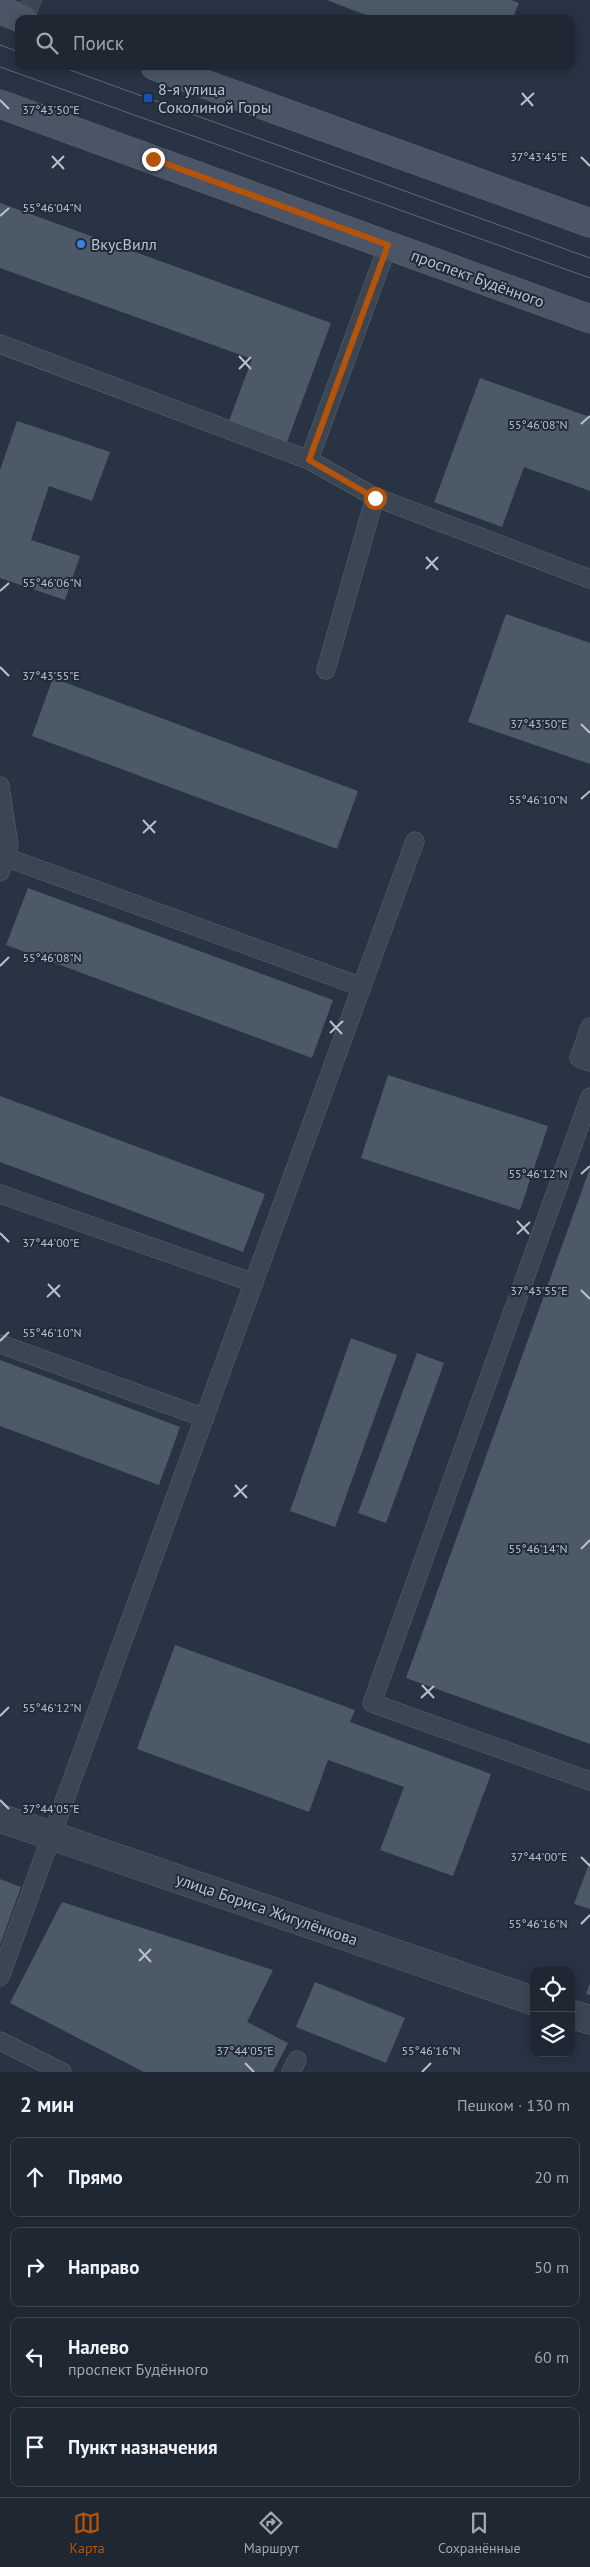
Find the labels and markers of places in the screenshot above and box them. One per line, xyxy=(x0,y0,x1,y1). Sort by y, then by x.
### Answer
place label: 8-я улица Соколиной Горы xyxy=(158,79,271,117)
marker: 8-я улица Соколиной Горы xyxy=(142,92,154,104)
place label: ВкусВилл xyxy=(91,234,157,254)
marker: ВкусВилл xyxy=(75,238,87,250)

